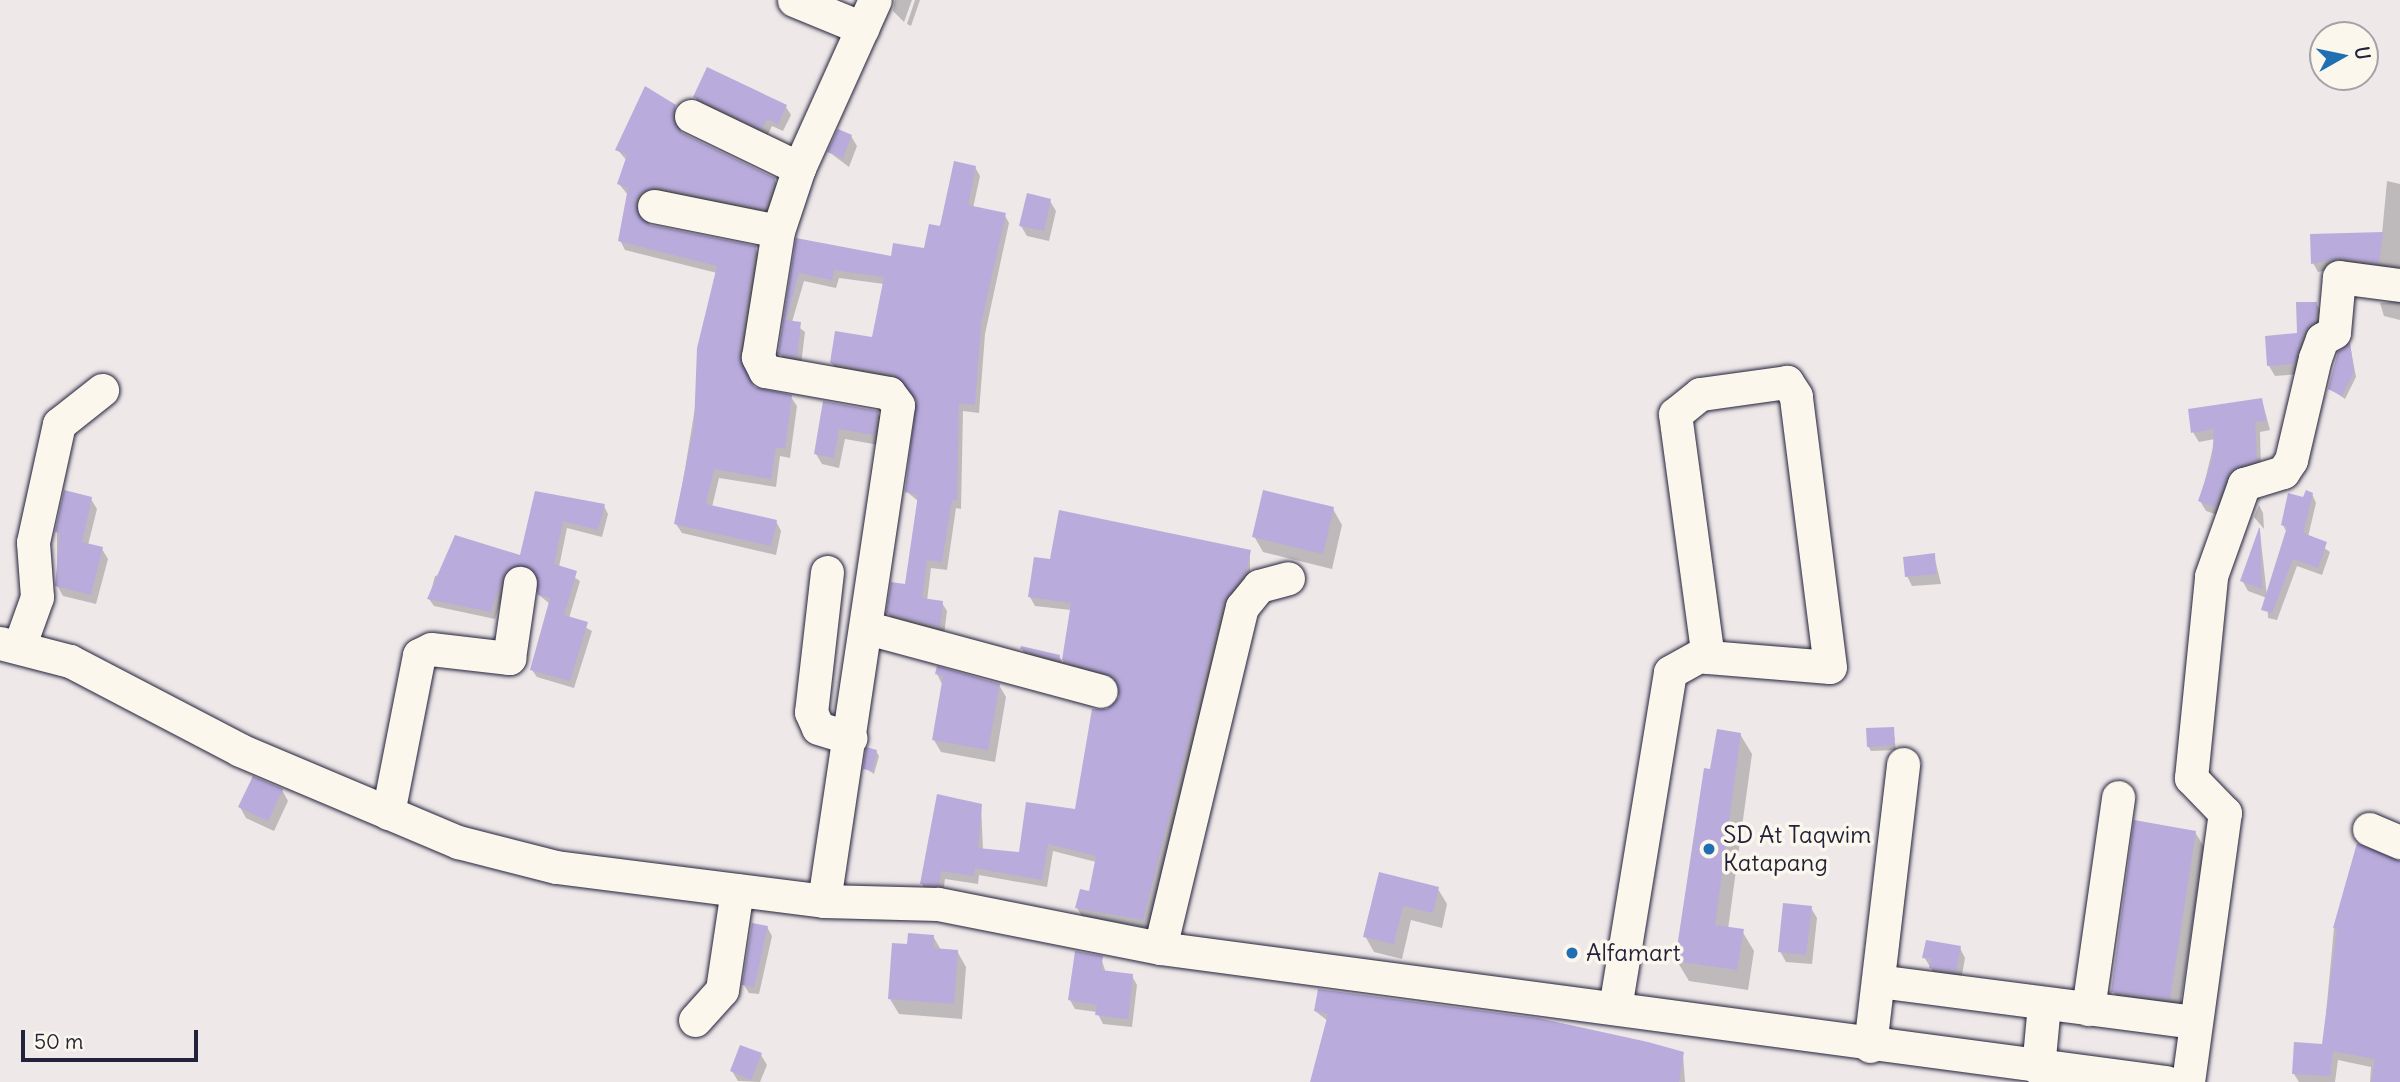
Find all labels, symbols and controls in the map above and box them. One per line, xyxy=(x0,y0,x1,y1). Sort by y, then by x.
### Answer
north arrow xyxy=(2309,21,2379,91)
text: U xyxy=(2350,45,2376,61)
place label: SD At Taqwim Katapang xyxy=(1723,821,1871,877)
marker: SD At Taqwim Katapang xyxy=(1701,841,1717,857)
place label: Alfamart xyxy=(1586,939,1681,967)
marker: Alfamart xyxy=(1564,945,1580,961)
scale bar xyxy=(24,1016,201,1060)
text: 50 m xyxy=(34,1028,83,1055)

